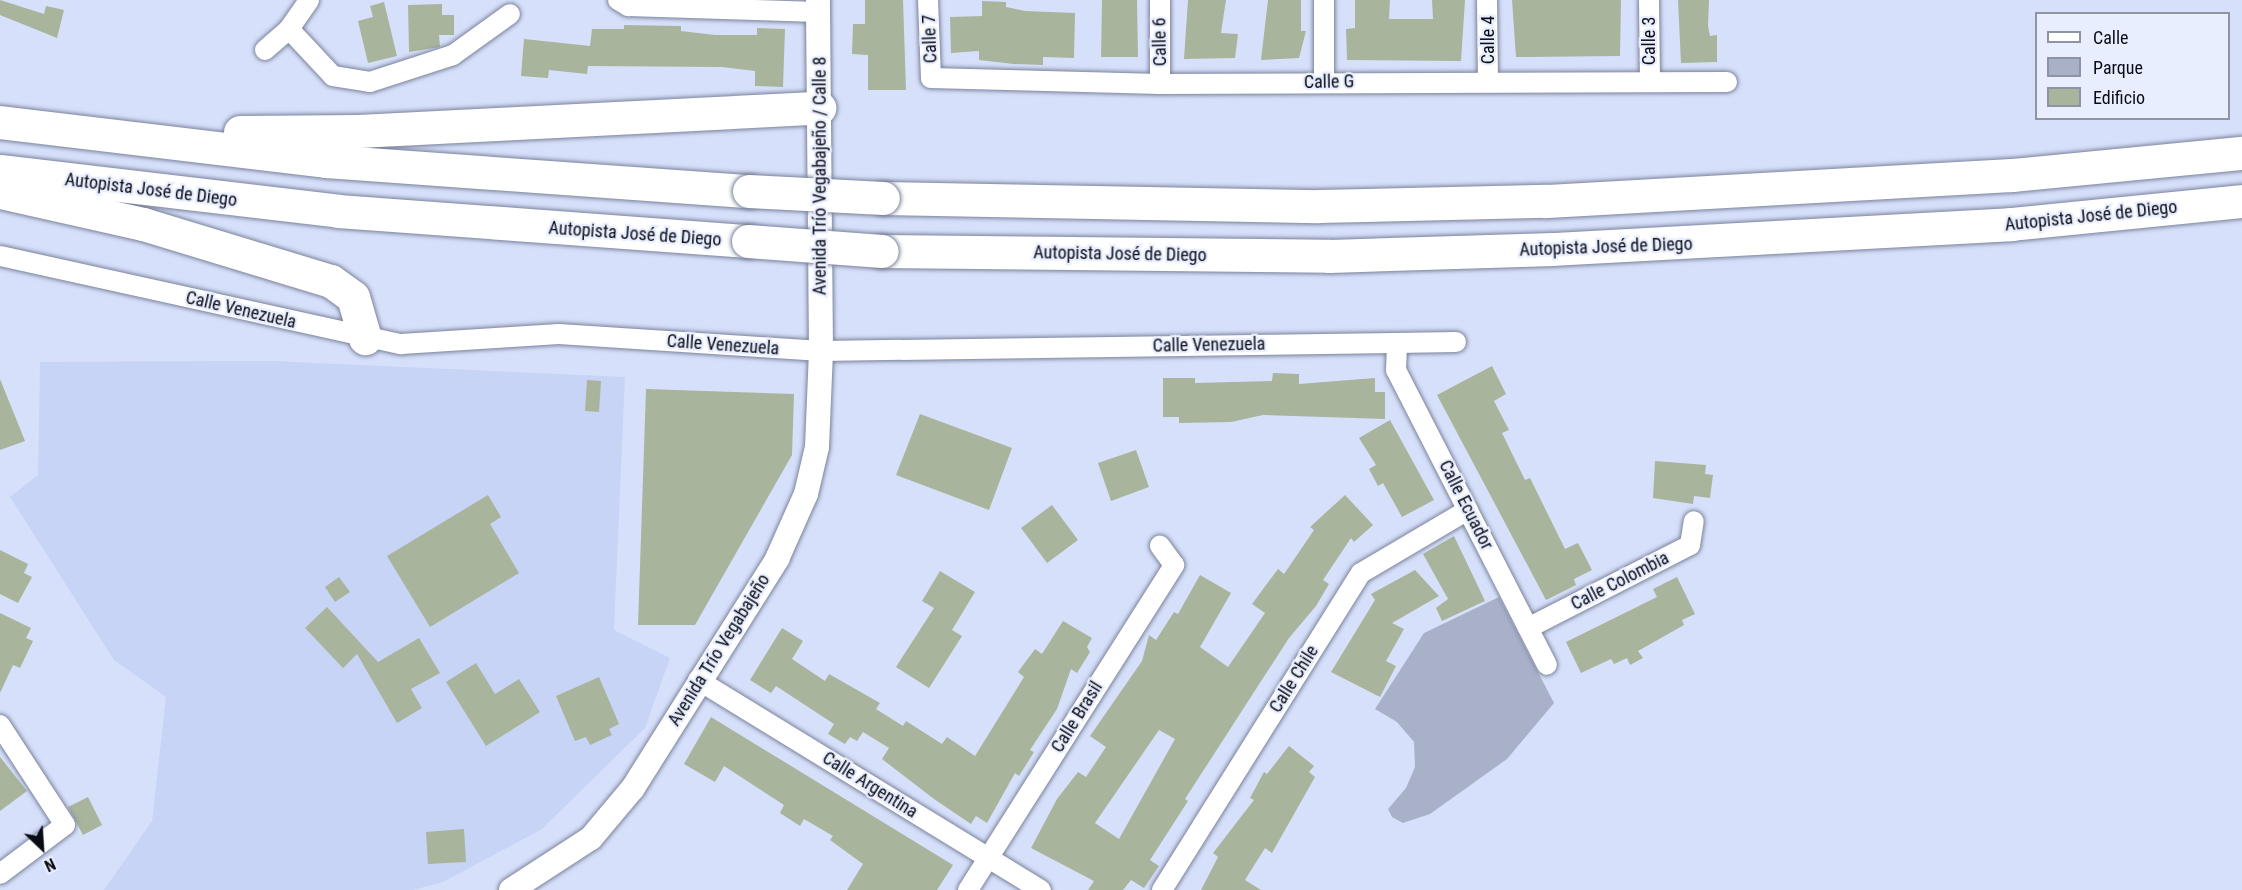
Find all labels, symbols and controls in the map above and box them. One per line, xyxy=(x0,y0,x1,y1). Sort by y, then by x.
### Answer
legend xyxy=(2035,12,2230,120)
street label: Calle 7 xyxy=(918,14,942,64)
street label: Calle 4 xyxy=(1477,16,1499,64)
street label: Calle 3 xyxy=(1638,17,1660,65)
street label: Calle 6 xyxy=(1149,18,1171,66)
text: Calle xyxy=(2093,27,2129,48)
street label: Avenida Trío Vegabajeño / Calle 8 xyxy=(809,57,831,295)
text: Parque xyxy=(2093,57,2143,78)
street label: Calle G xyxy=(1304,71,1354,93)
text: Edificio xyxy=(2093,87,2145,108)
street label: Autopista José de Diego xyxy=(64,169,238,211)
street label: Autopista José de Diego xyxy=(2004,196,2178,236)
street label: Autopista José de Diego xyxy=(548,217,722,251)
street label: Autopista José de Diego xyxy=(1519,233,1693,261)
street label: Autopista José de Diego xyxy=(1033,242,1207,266)
street label: Calle Venezuela xyxy=(184,287,298,333)
street label: Calle Venezuela xyxy=(666,330,780,360)
street label: Calle Venezuela xyxy=(1152,333,1266,357)
street label: Calle Ecuador xyxy=(1434,457,1498,553)
street label: Calle Colombia xyxy=(1567,547,1673,615)
street label: Avenida Trío Vegabajeño xyxy=(663,570,775,730)
street label: Calle Chile xyxy=(1265,641,1323,717)
street label: Calle Brasil xyxy=(1047,677,1107,757)
street label: Calle Argentina xyxy=(818,747,922,823)
north arrow xyxy=(12,818,72,878)
text: N xyxy=(41,854,58,875)

